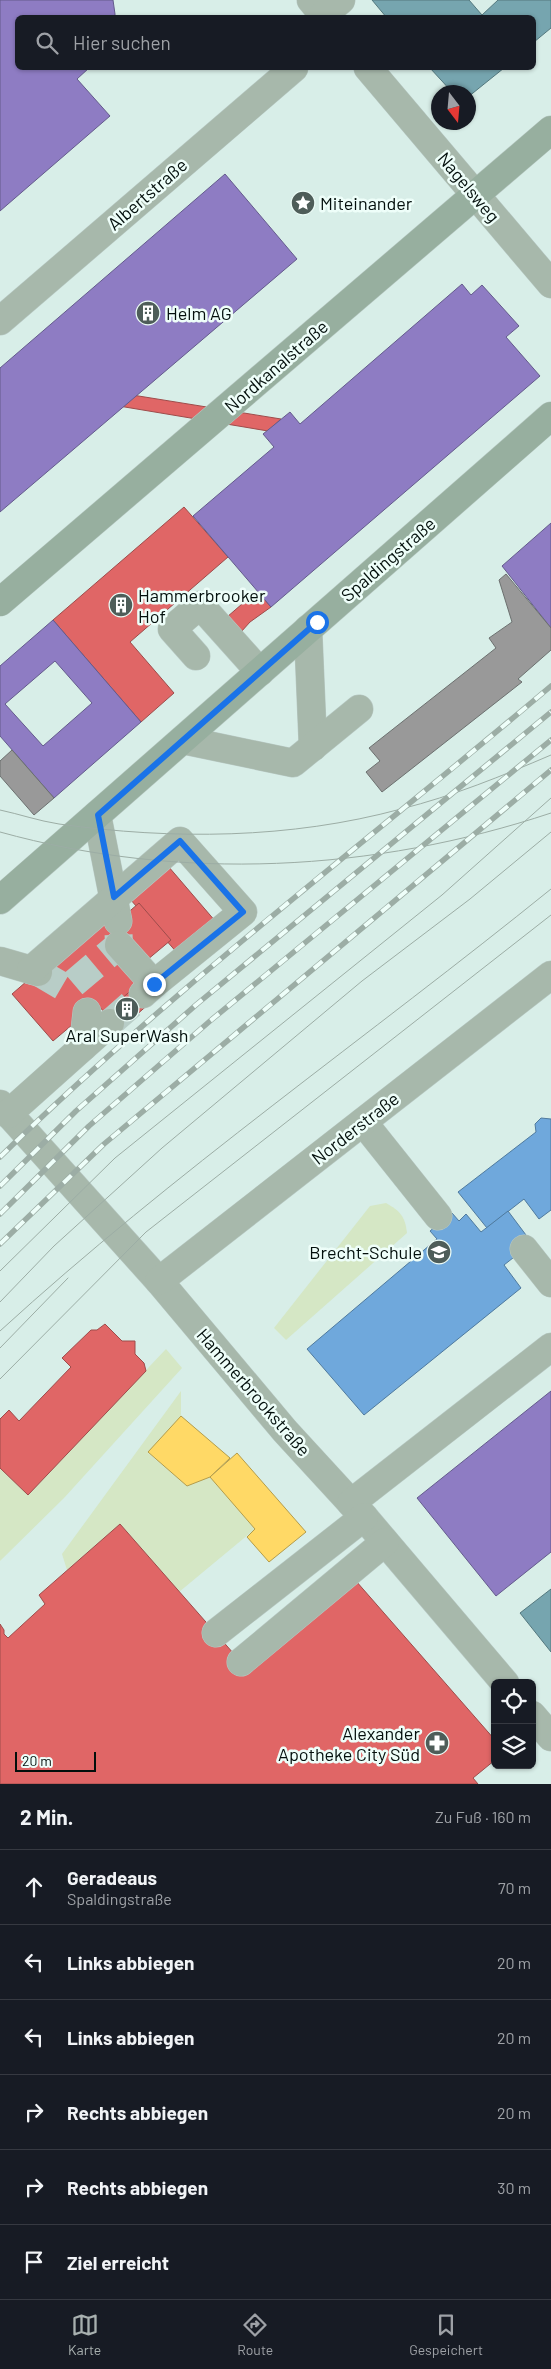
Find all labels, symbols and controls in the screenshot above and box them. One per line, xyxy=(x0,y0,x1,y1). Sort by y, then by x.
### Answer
search box xyxy=(15,15,536,70)
icon: search xyxy=(33,29,61,57)
text: Hier suchen xyxy=(73,31,171,54)
north arrow xyxy=(431,85,476,130)
street label: Nagelsweg xyxy=(433,147,505,227)
street label: Albertstraße xyxy=(103,153,191,235)
place icon: Miteinander xyxy=(290,190,316,216)
place label: Miteinander xyxy=(320,192,413,214)
building icon: Helm AG xyxy=(135,300,161,326)
place label: Helm AG xyxy=(166,302,232,324)
street label: Nordkanalstraße xyxy=(220,315,332,417)
street label: Spaldingstraße xyxy=(336,512,440,606)
place label: Hammerbrooker Hof xyxy=(138,584,266,627)
building icon: Hammerbrooker Hof xyxy=(108,592,134,618)
route start xyxy=(306,611,329,634)
route end xyxy=(143,973,166,996)
building icon: Aral SuperWash xyxy=(114,996,140,1022)
place label: Aral SuperWash xyxy=(66,1024,189,1046)
street label: Norderstraße xyxy=(307,1087,403,1169)
school or university icon: Brecht-Schule xyxy=(426,1239,452,1265)
place label: Brecht-Schule xyxy=(309,1241,422,1263)
street label: Hammerbrookstraße xyxy=(193,1324,315,1460)
map controls xyxy=(491,1679,536,1769)
button: locate xyxy=(491,1679,536,1724)
place label: Alexander Apotheke City Süd xyxy=(278,1722,420,1765)
button: layers xyxy=(491,1724,536,1769)
pharmacy icon: Alexander Apotheke City Süd xyxy=(424,1730,450,1756)
scale bar xyxy=(15,1749,96,1772)
text: 20 m xyxy=(22,1752,52,1769)
text: 2 Min. xyxy=(20,1804,73,1829)
text: Zu Fuß · 160 m xyxy=(435,1807,531,1826)
text: Geradeaus xyxy=(67,1866,157,1889)
icon: ahead xyxy=(20,1873,48,1901)
text: 70 m xyxy=(498,1878,531,1897)
text: Spaldingstraße xyxy=(67,1889,172,1908)
icon: left xyxy=(20,1948,48,1976)
text: Links abbiegen xyxy=(67,1951,194,1974)
text: 20 m xyxy=(497,1953,531,1972)
icon: left xyxy=(20,2023,48,2051)
text: Links abbiegen xyxy=(67,2026,194,2049)
text: 20 m xyxy=(497,2028,531,2047)
icon: right xyxy=(20,2098,48,2126)
text: Rechts abbiegen xyxy=(67,2101,208,2124)
text: 20 m xyxy=(497,2103,531,2122)
icon: right xyxy=(20,2173,48,2201)
text: Rechts abbiegen xyxy=(67,2176,208,2199)
text: 30 m xyxy=(497,2178,531,2197)
icon: arrive xyxy=(20,2248,48,2276)
text: Ziel erreicht xyxy=(67,2251,169,2274)
tab: Karte xyxy=(68,2311,101,2358)
tab: Route xyxy=(237,2311,273,2358)
tab: Gespeichert xyxy=(409,2311,483,2358)

